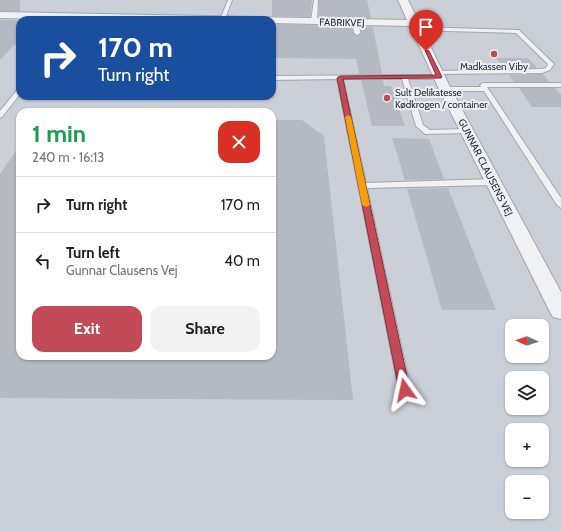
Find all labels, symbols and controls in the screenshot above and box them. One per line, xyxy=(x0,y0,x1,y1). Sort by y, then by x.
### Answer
pin xyxy=(409,10,443,51)
street label: FABRIKVEJ xyxy=(319,16,365,29)
icon: arrive xyxy=(415,16,437,38)
text: 170 m xyxy=(98,30,173,64)
icon: right xyxy=(32,32,84,84)
marker: Madkassen Viby xyxy=(489,49,499,59)
place label: Madkassen Viby xyxy=(460,60,528,73)
text: Turn right xyxy=(98,64,169,86)
place label: Sult Delikatesse Kødkrogen / container xyxy=(395,86,488,111)
marker: Sult Delikatesse Kødkrogen / container xyxy=(382,93,392,103)
street label: GUNNAR CLAUSENS VEJ xyxy=(455,116,516,218)
text: 1 min xyxy=(32,119,86,148)
button: close xyxy=(218,121,260,163)
text: 240 m · 16:13 xyxy=(32,149,104,165)
icon: right xyxy=(32,194,54,216)
text: Turn right xyxy=(66,196,127,214)
text: 170 m xyxy=(221,196,260,214)
text: Turn left xyxy=(66,244,120,262)
icon: left xyxy=(32,250,54,272)
text: 40 m xyxy=(224,252,260,270)
text: Gunnar Clausens Vej xyxy=(66,262,178,278)
button: Exit xyxy=(32,306,142,352)
button: Share xyxy=(150,306,260,352)
north arrow xyxy=(505,319,549,363)
map controls xyxy=(505,319,549,519)
position arrow xyxy=(384,369,426,411)
button: layers xyxy=(505,371,549,415)
button: + xyxy=(505,423,549,467)
button: − xyxy=(505,475,549,519)

